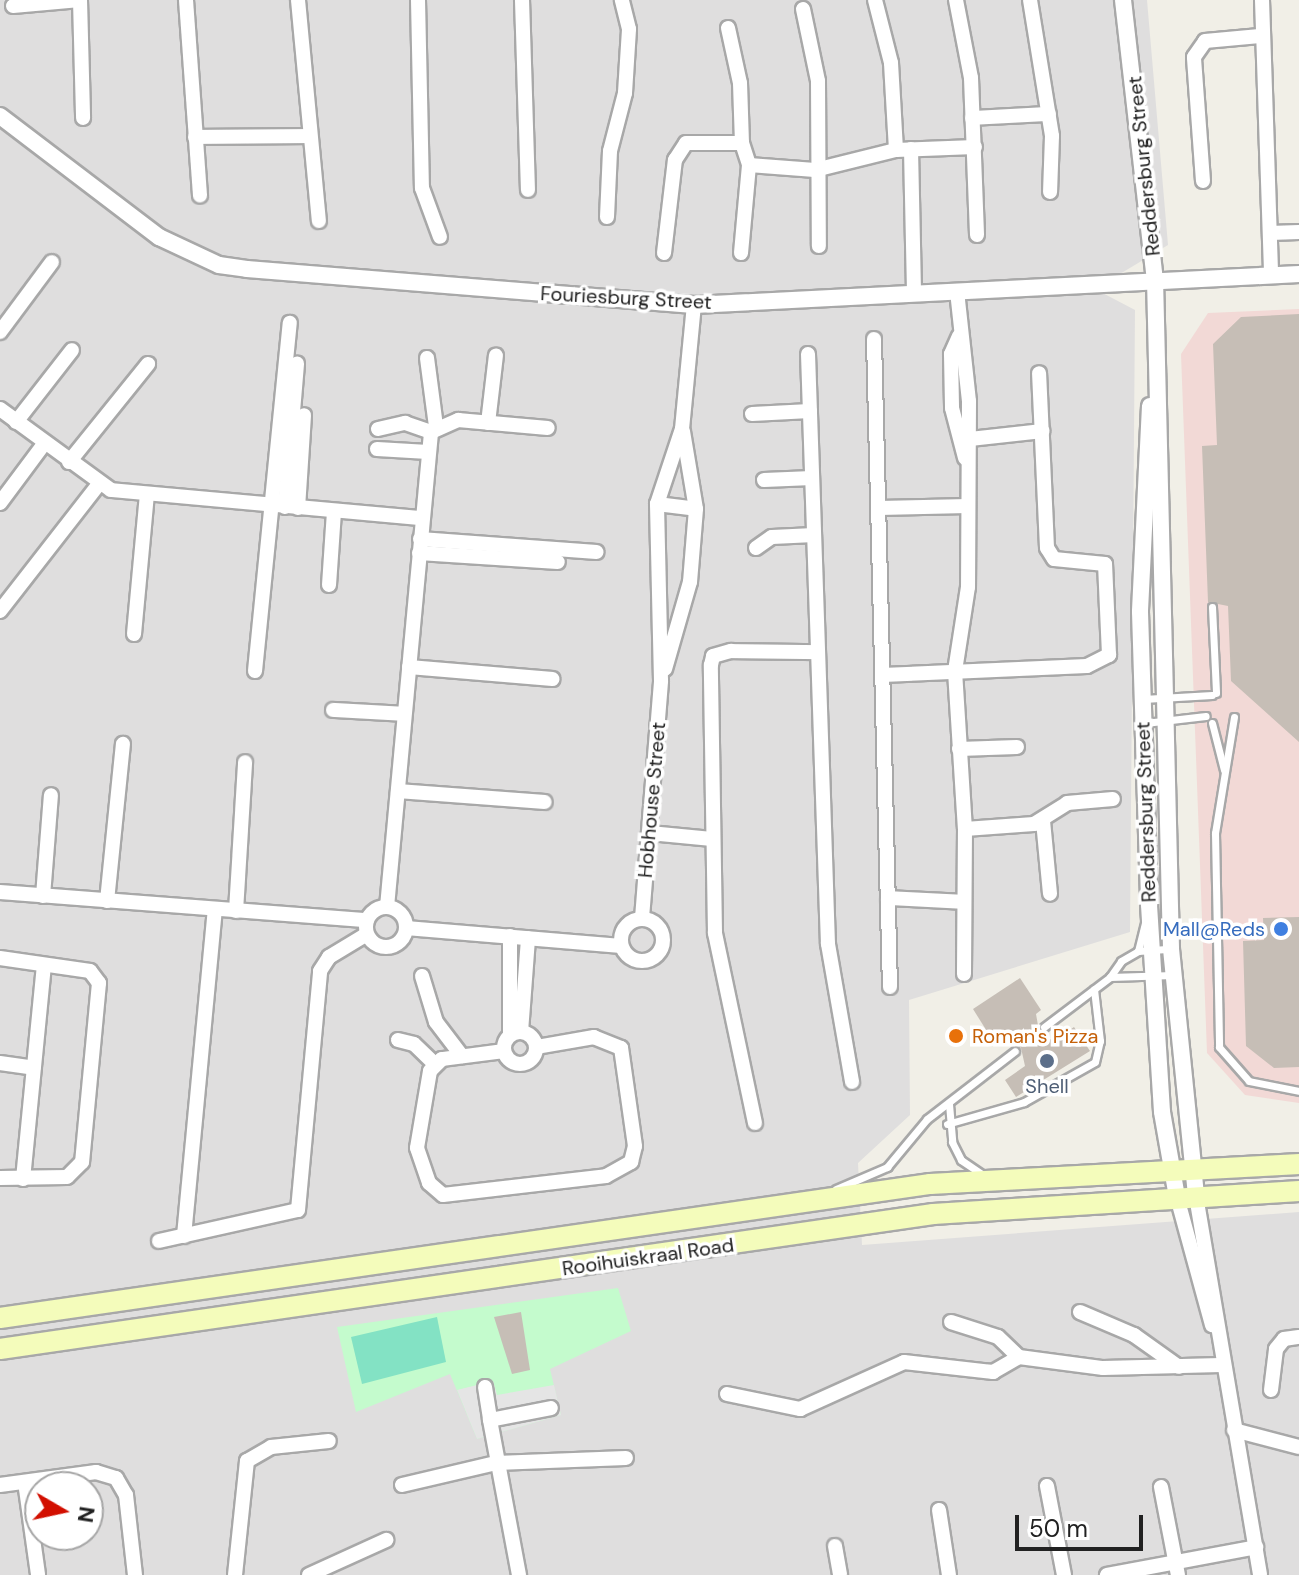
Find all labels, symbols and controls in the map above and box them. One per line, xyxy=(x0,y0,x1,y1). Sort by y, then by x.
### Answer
street label: Reddersburg Street xyxy=(1123,75,1165,257)
street label: Fouriesburg Street xyxy=(540,282,712,314)
street label: Hobhouse Street xyxy=(633,721,671,879)
street label: Reddersburg Street xyxy=(1131,721,1161,903)
place label: Mall@Reds xyxy=(1163,917,1265,941)
marker: Mall@Reds xyxy=(1272,920,1290,938)
place label: Roman's Pizza xyxy=(972,1024,1098,1048)
marker: Roman's Pizza xyxy=(947,1027,965,1045)
marker: Shell xyxy=(1038,1052,1056,1070)
place label: Shell xyxy=(1025,1074,1069,1098)
street label: Rooihuiskraal Road xyxy=(561,1233,735,1281)
north arrow xyxy=(24,1471,104,1551)
scale bar xyxy=(1019,1499,1147,1549)
text: N xyxy=(71,1504,102,1525)
text: 50 m xyxy=(1029,1513,1088,1544)

